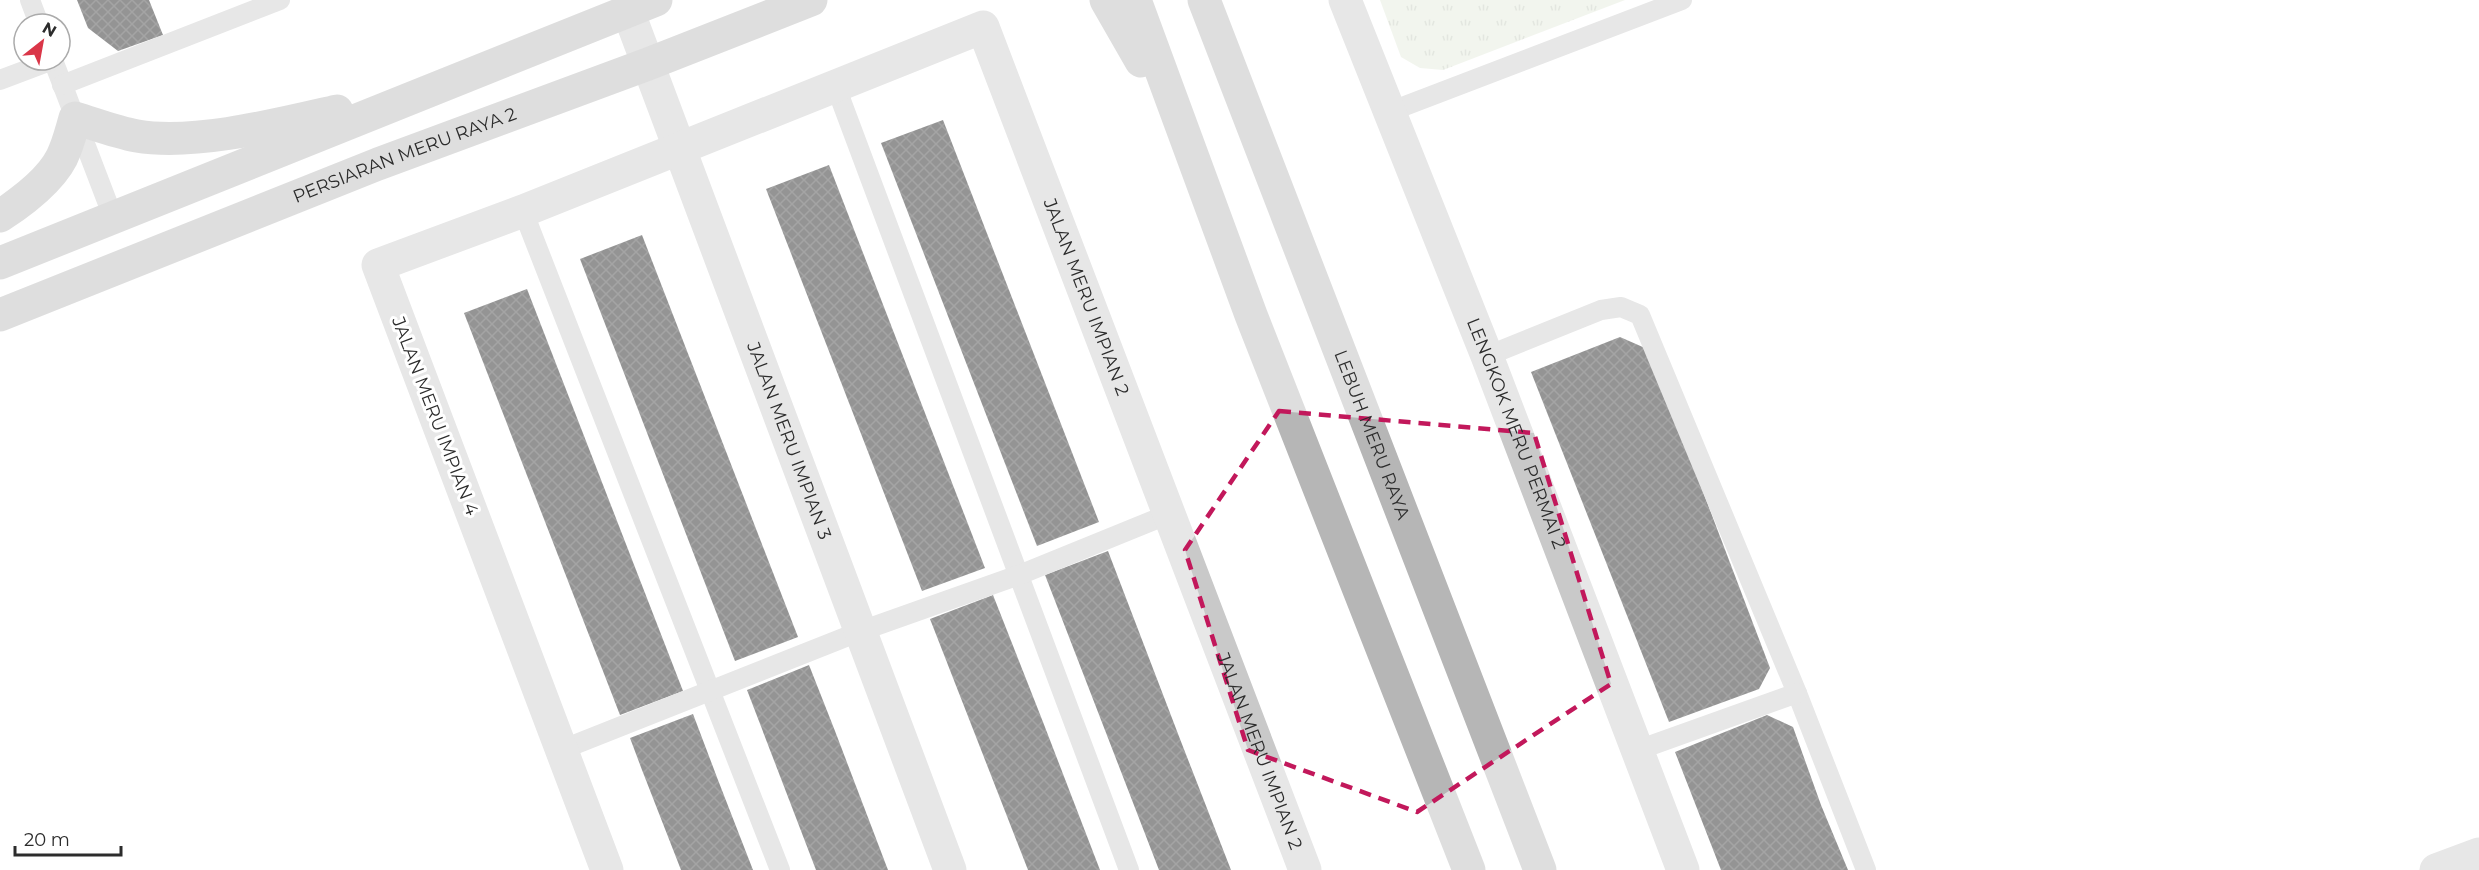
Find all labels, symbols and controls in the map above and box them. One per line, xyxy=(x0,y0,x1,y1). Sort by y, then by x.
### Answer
north arrow xyxy=(12,12,72,72)
text: N xyxy=(39,18,60,41)
street label: PERSIARAN MERU RAYA 2 xyxy=(290,103,519,208)
street label: JALAN MERU IMPIAN 2 xyxy=(1038,194,1134,399)
street label: JALAN MERU IMPIAN 4 xyxy=(387,313,483,518)
street label: LENGKOK MERU PERMAI 2 xyxy=(1462,315,1570,552)
street label: JALAN MERU IMPIAN 3 xyxy=(742,338,836,543)
street label: LEBUH MERU RAYA xyxy=(1329,347,1415,523)
street label: JALAN MERU IMPIAN 2 xyxy=(1212,648,1307,853)
scale bar xyxy=(15,819,122,857)
text: 20 m xyxy=(24,829,70,851)

